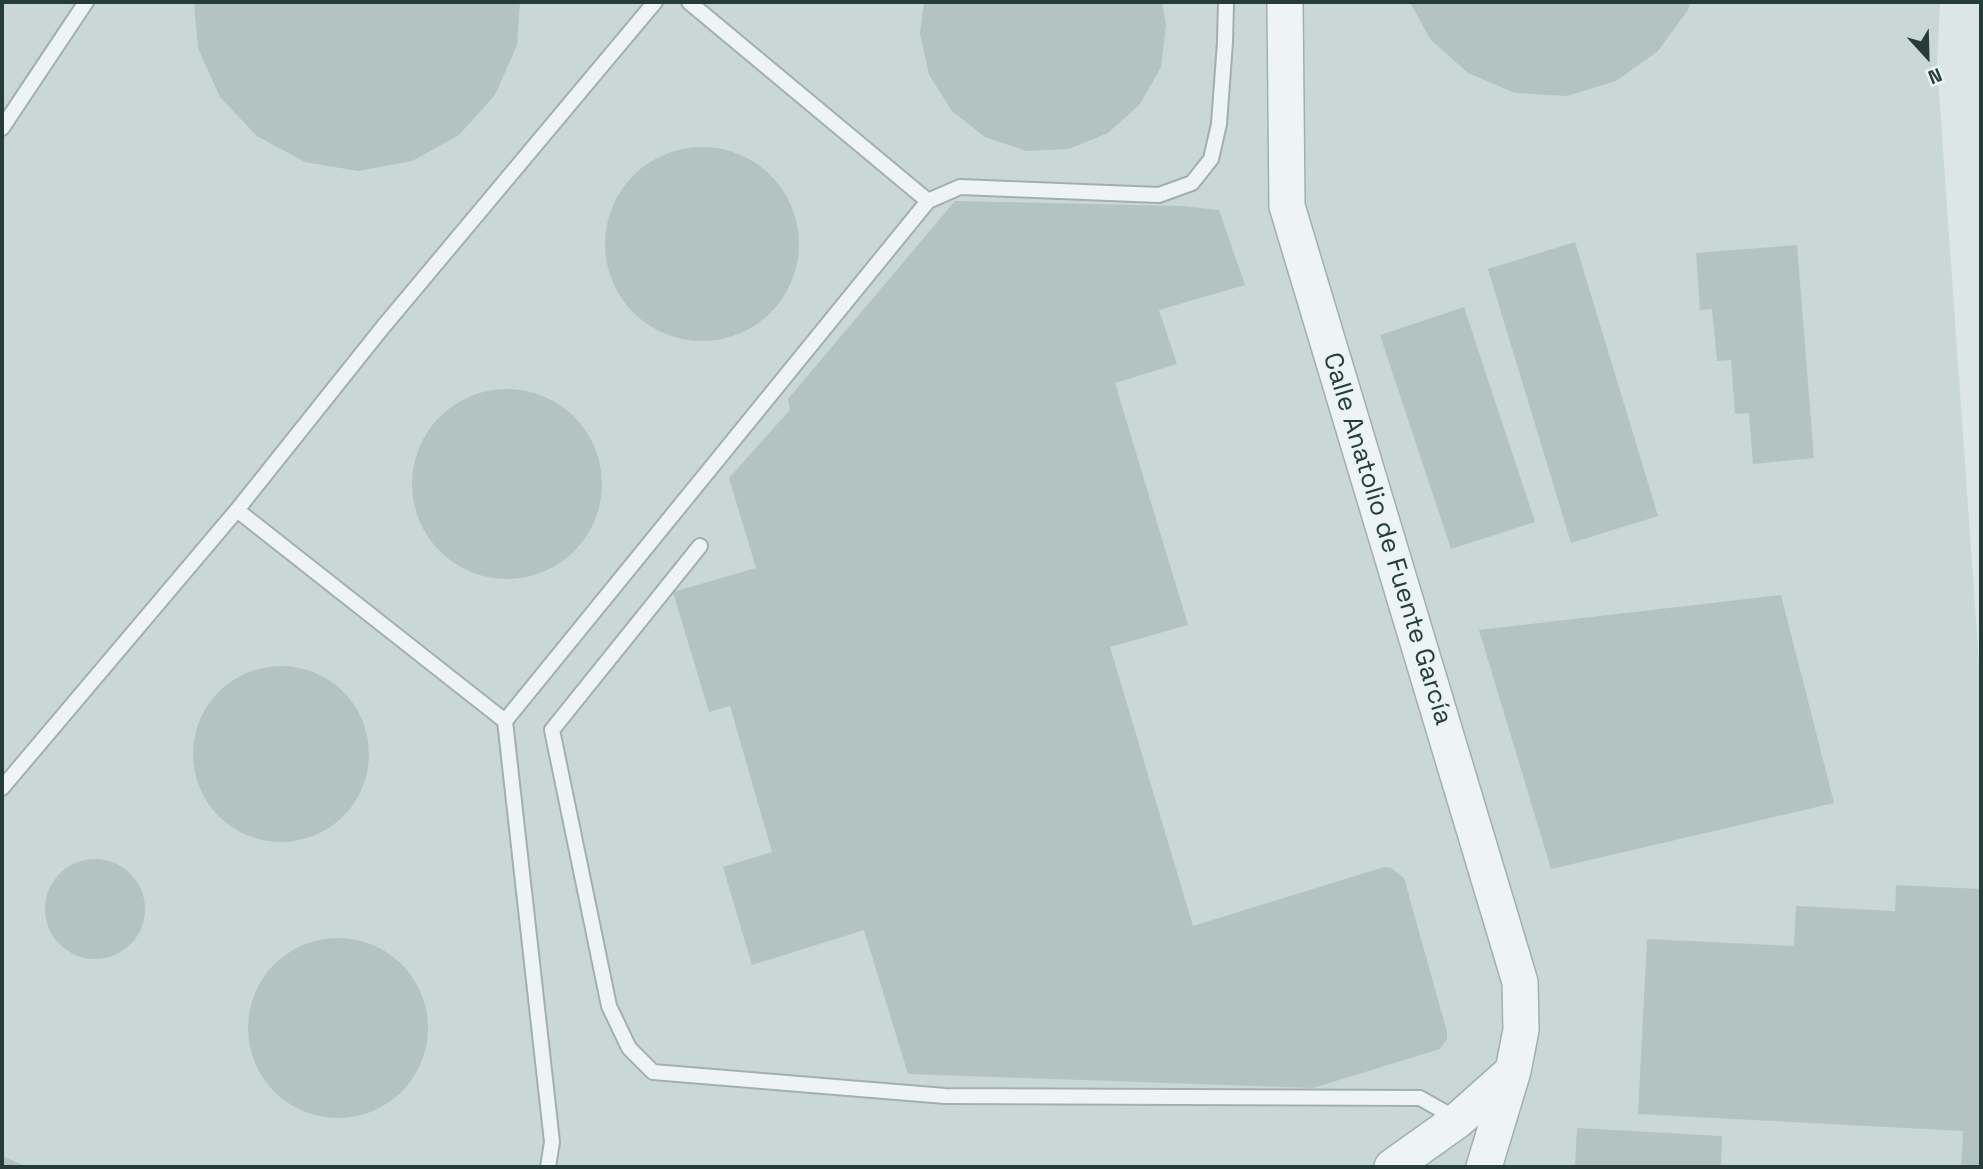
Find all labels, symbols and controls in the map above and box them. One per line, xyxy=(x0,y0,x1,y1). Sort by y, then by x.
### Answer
north arrow xyxy=(1892,21,1962,91)
text: N xyxy=(1924,62,1946,90)
street label: Calle Anatolio de Fuente García xyxy=(1315,349,1459,729)

